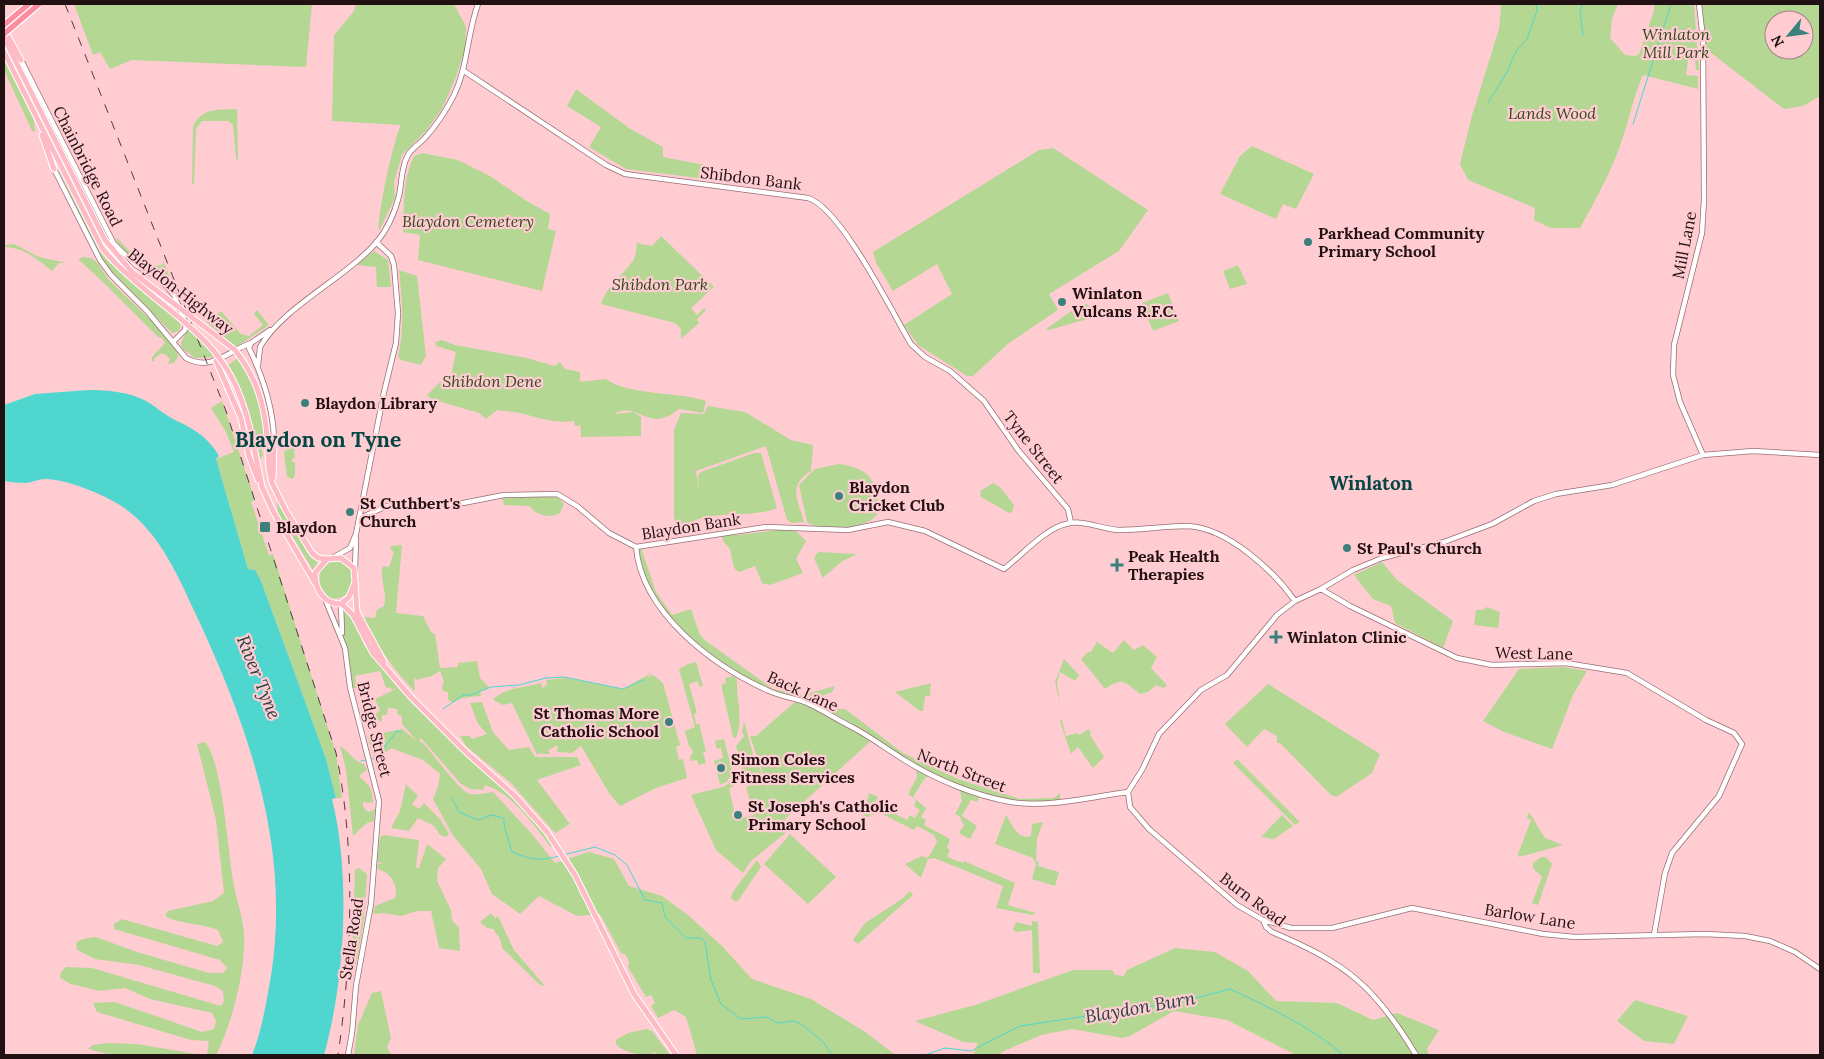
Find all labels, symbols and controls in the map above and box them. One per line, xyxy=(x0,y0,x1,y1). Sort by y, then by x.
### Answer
north arrow xyxy=(1764,10,1814,60)
park label: Winlaton Mill Park xyxy=(1642,24,1710,62)
text: N xyxy=(1767,32,1788,50)
street label: Chainbridge Road xyxy=(49,103,127,230)
park label: Lands Wood xyxy=(1508,103,1596,123)
street label: Shibdon Bank xyxy=(699,162,803,194)
street label: Mill Lane xyxy=(1668,209,1700,280)
park label: Blaydon Cemetery xyxy=(402,211,534,231)
place label: Parkhead Community Primary School xyxy=(1318,223,1484,261)
marker: Parkhead Community Primary School xyxy=(1302,236,1314,248)
street label: Blaydon Highway xyxy=(124,244,238,339)
park label: Shibdon Park xyxy=(612,274,708,294)
place label: Winlaton Vulcans R.F.C. xyxy=(1072,283,1178,321)
marker: Winlaton Vulcans R.F.C. xyxy=(1056,296,1068,308)
park label: Shibdon Dene xyxy=(442,371,542,391)
place label: Blaydon Library xyxy=(315,393,437,413)
marker: Blaydon Library xyxy=(299,397,311,409)
street label: Tyne Street xyxy=(999,407,1069,488)
district label: Blaydon on Tyne xyxy=(235,426,401,453)
district label: Winlaton xyxy=(1329,471,1413,495)
place label: Blaydon Cricket Club xyxy=(849,477,945,515)
marker: Blaydon Cricket Club xyxy=(833,490,845,502)
place label: St Cuthbert's Church xyxy=(360,493,461,531)
marker: St Cuthbert's Church xyxy=(344,506,356,518)
street label: Blaydon Bank xyxy=(640,508,742,544)
place label: Blaydon xyxy=(276,517,337,537)
marker: Blaydon xyxy=(258,520,272,534)
place label: St Paul's Church xyxy=(1357,538,1482,558)
marker: St Paul's Church xyxy=(1341,542,1353,554)
place label: Peak Health Therapies xyxy=(1128,546,1220,584)
marker: Peak Health Therapies xyxy=(1110,558,1124,572)
place label: Winlaton Clinic xyxy=(1287,627,1407,647)
marker: Winlaton Clinic xyxy=(1269,630,1283,644)
water label: River Tyne xyxy=(232,632,286,722)
street label: West Lane xyxy=(1495,642,1573,664)
street label: Back Lane xyxy=(764,666,842,716)
street label: Bridge Street xyxy=(353,679,397,780)
place label: St Thomas More Catholic School xyxy=(534,703,659,741)
marker: St Thomas More Catholic School xyxy=(663,716,675,728)
street label: North Street xyxy=(915,744,1010,796)
place label: Simon Coles Fitness Services xyxy=(731,749,855,787)
marker: Simon Coles Fitness Services xyxy=(715,762,727,774)
place label: St Joseph's Catholic Primary School xyxy=(748,796,898,834)
marker: St Joseph's Catholic Primary School xyxy=(732,809,744,821)
street label: Burn Road xyxy=(1216,868,1290,931)
street label: Stella Road xyxy=(335,896,367,981)
street label: Barlow Lane xyxy=(1483,899,1577,933)
water label: Blaydon Burn xyxy=(1083,986,1197,1028)

